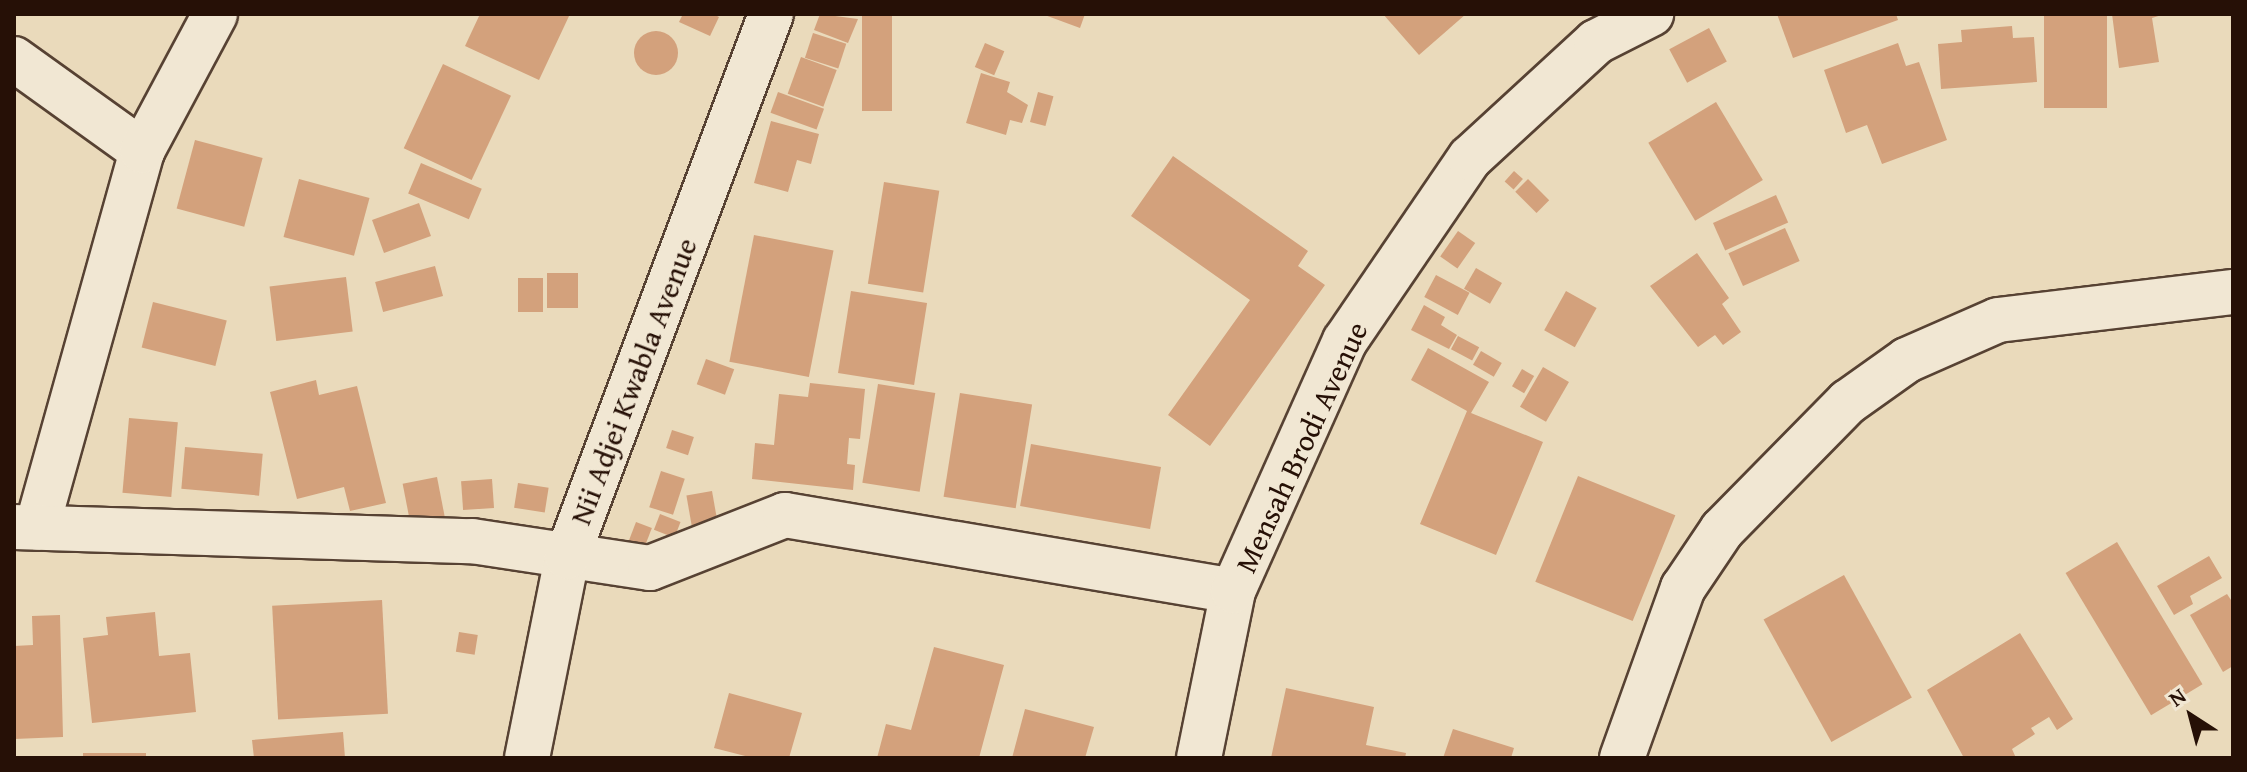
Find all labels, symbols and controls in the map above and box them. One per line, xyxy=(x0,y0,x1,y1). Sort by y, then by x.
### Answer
street label: Nii Adjei Kwabla Avenue xyxy=(562,233,704,529)
street label: Mensah Brodi Avenue xyxy=(1227,316,1375,578)
north arrow xyxy=(2151,676,2231,756)
text: N xyxy=(2162,679,2192,714)

